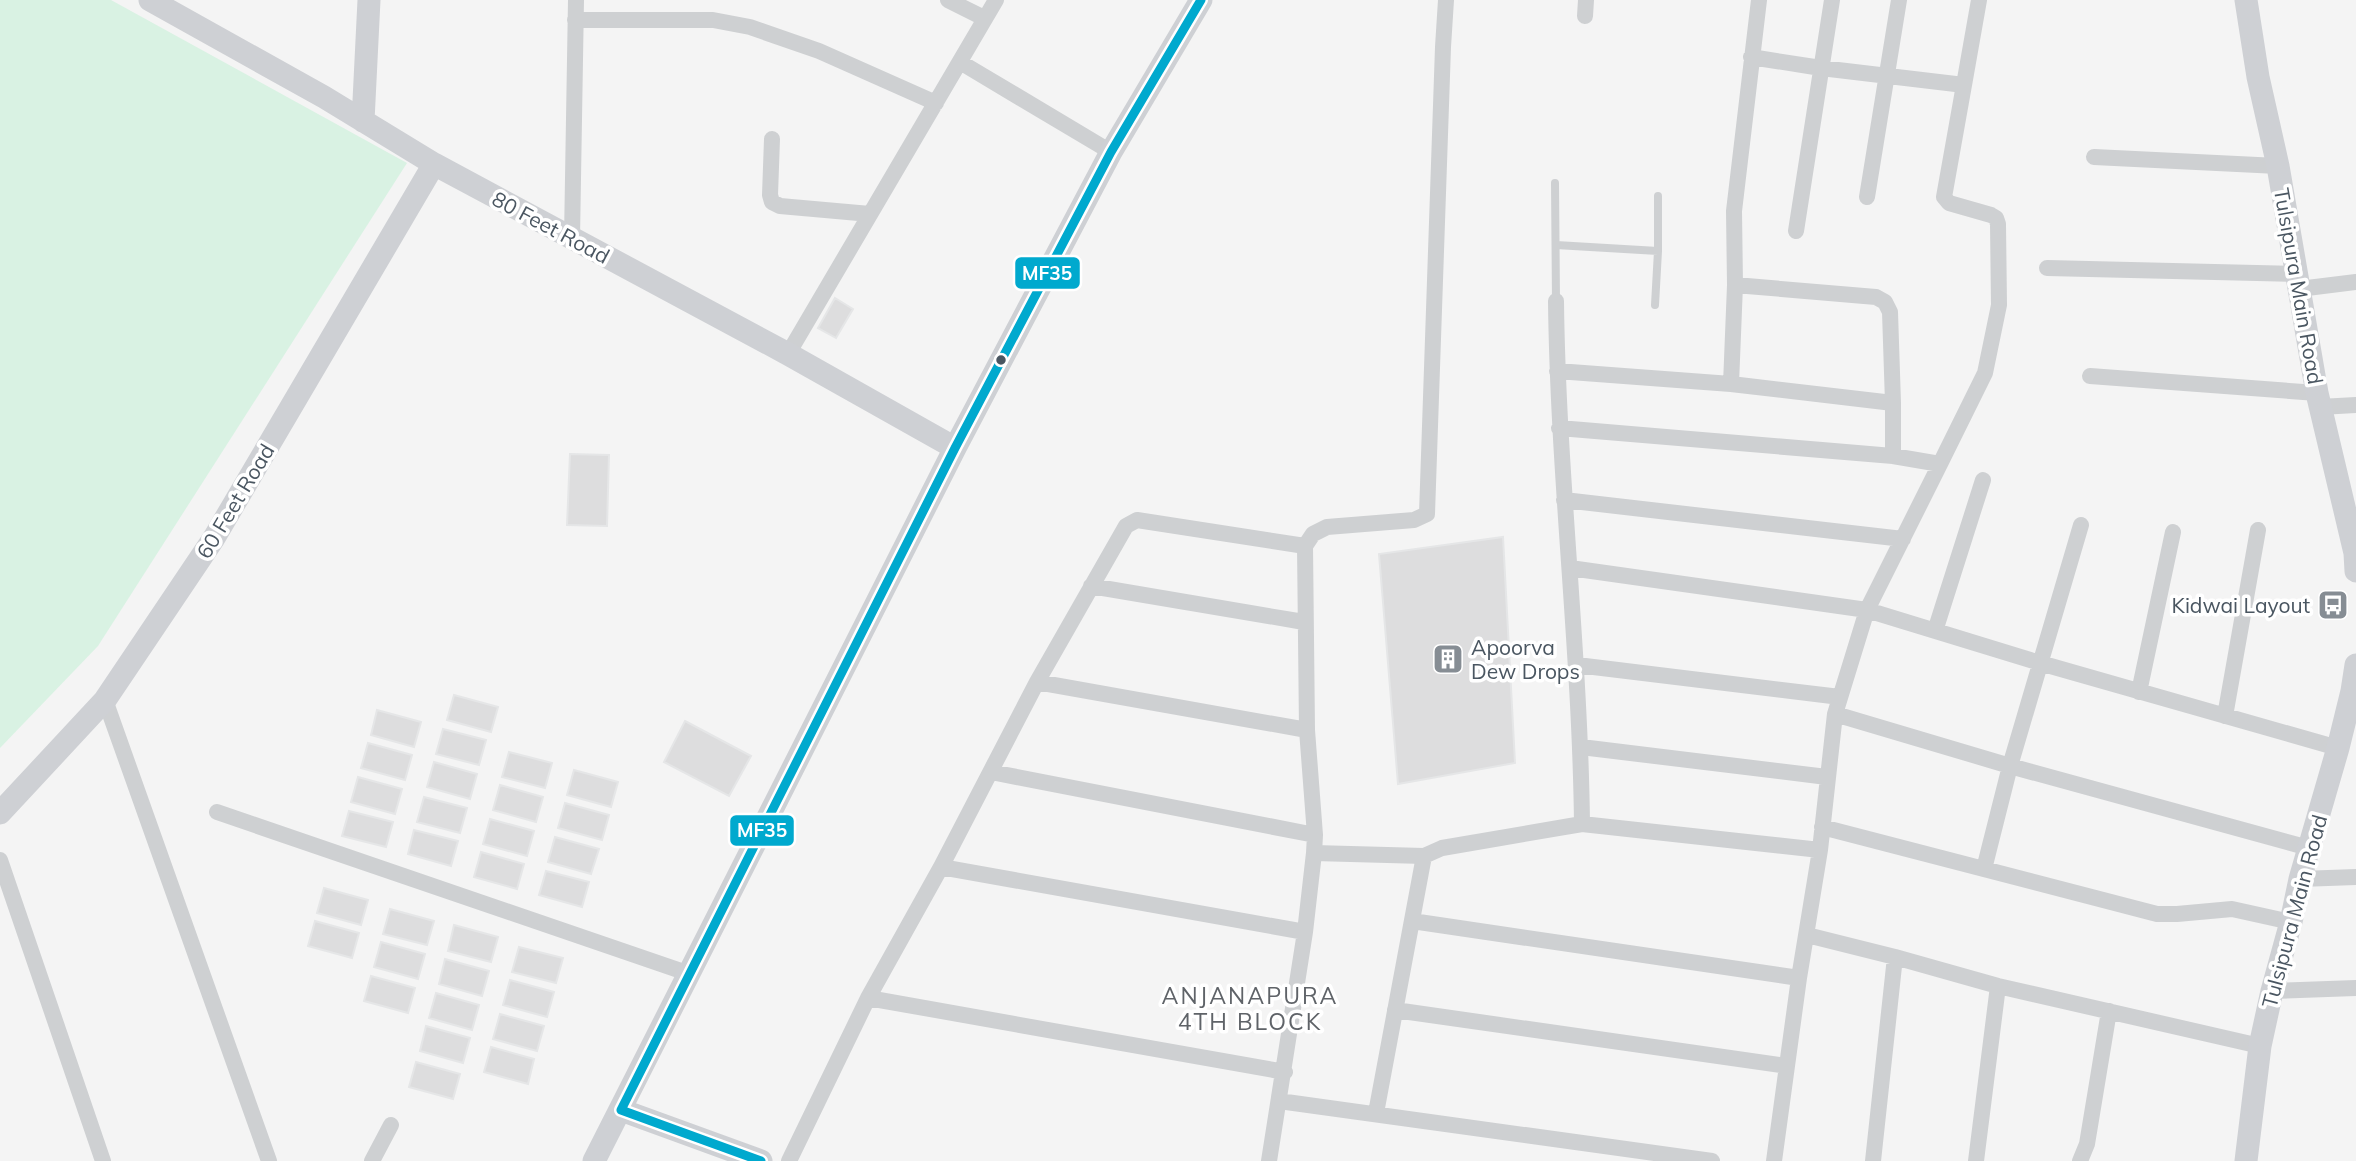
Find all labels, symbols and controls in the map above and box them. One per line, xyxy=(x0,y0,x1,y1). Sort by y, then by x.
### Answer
street label: 80 Feet Road xyxy=(488,185,614,269)
street label: Tulsipura Main Road xyxy=(2269,186,2329,386)
line badge: MF35 xyxy=(1014,256,1081,290)
text: MF35 xyxy=(1022,261,1072,285)
unlabelled marker xyxy=(994,353,1008,367)
street label: 60 Feet Road xyxy=(191,439,279,563)
bus stop icon: Kidwai Layout xyxy=(2316,588,2350,622)
place label: Kidwai Layout xyxy=(2172,592,2310,618)
place label: Apoorva Dew Drops xyxy=(1471,634,1580,684)
building icon: Apoorva Dew Drops xyxy=(1431,642,1465,676)
street label: Tulsipura Main Road xyxy=(2256,812,2332,1010)
line badge: MF35 xyxy=(729,814,795,847)
text: MF35 xyxy=(737,818,787,842)
district label: ANJANAPURA 4TH BLOCK xyxy=(1162,981,1338,1036)

